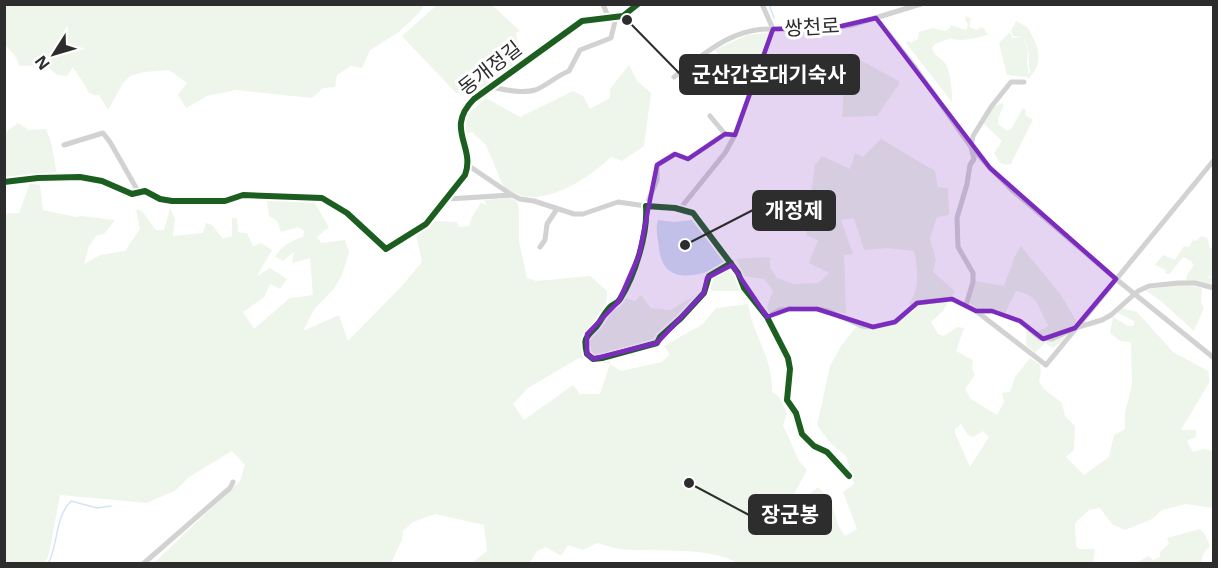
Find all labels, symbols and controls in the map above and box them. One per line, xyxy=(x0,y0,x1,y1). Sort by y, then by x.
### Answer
street label: 쌍천로 xyxy=(784,12,840,41)
north arrow xyxy=(24,24,84,84)
street label: 동개정길 xyxy=(452,34,527,101)
text: N xyxy=(29,51,55,75)
callout: 군산간호대기숙사 xyxy=(680,55,859,94)
text: 군산간호대기숙사 xyxy=(692,60,846,88)
callout: 개정제 xyxy=(753,191,835,230)
text: 개정제 xyxy=(765,196,823,224)
callout: 장군봉 xyxy=(749,495,831,534)
text: 장군봉 xyxy=(761,500,819,528)

